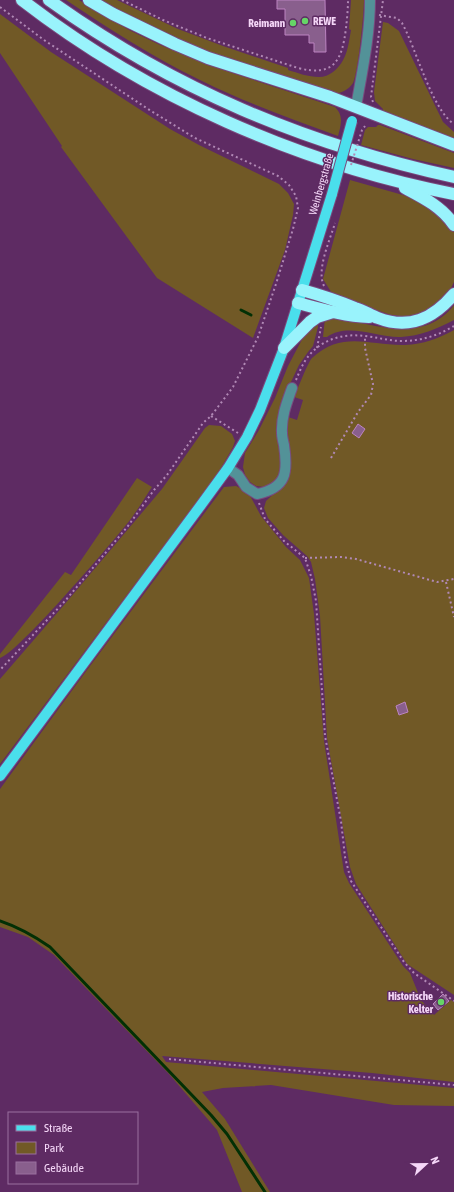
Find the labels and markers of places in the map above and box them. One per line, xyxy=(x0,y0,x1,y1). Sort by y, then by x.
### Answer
place label: REWE xyxy=(313,15,336,27)
marker: REWE xyxy=(300,16,310,26)
place label: Reimann xyxy=(248,17,285,29)
marker: Reimann xyxy=(288,18,298,28)
place label: Historische Kelter xyxy=(388,990,434,1015)
marker: Historische Kelter xyxy=(436,997,446,1007)

